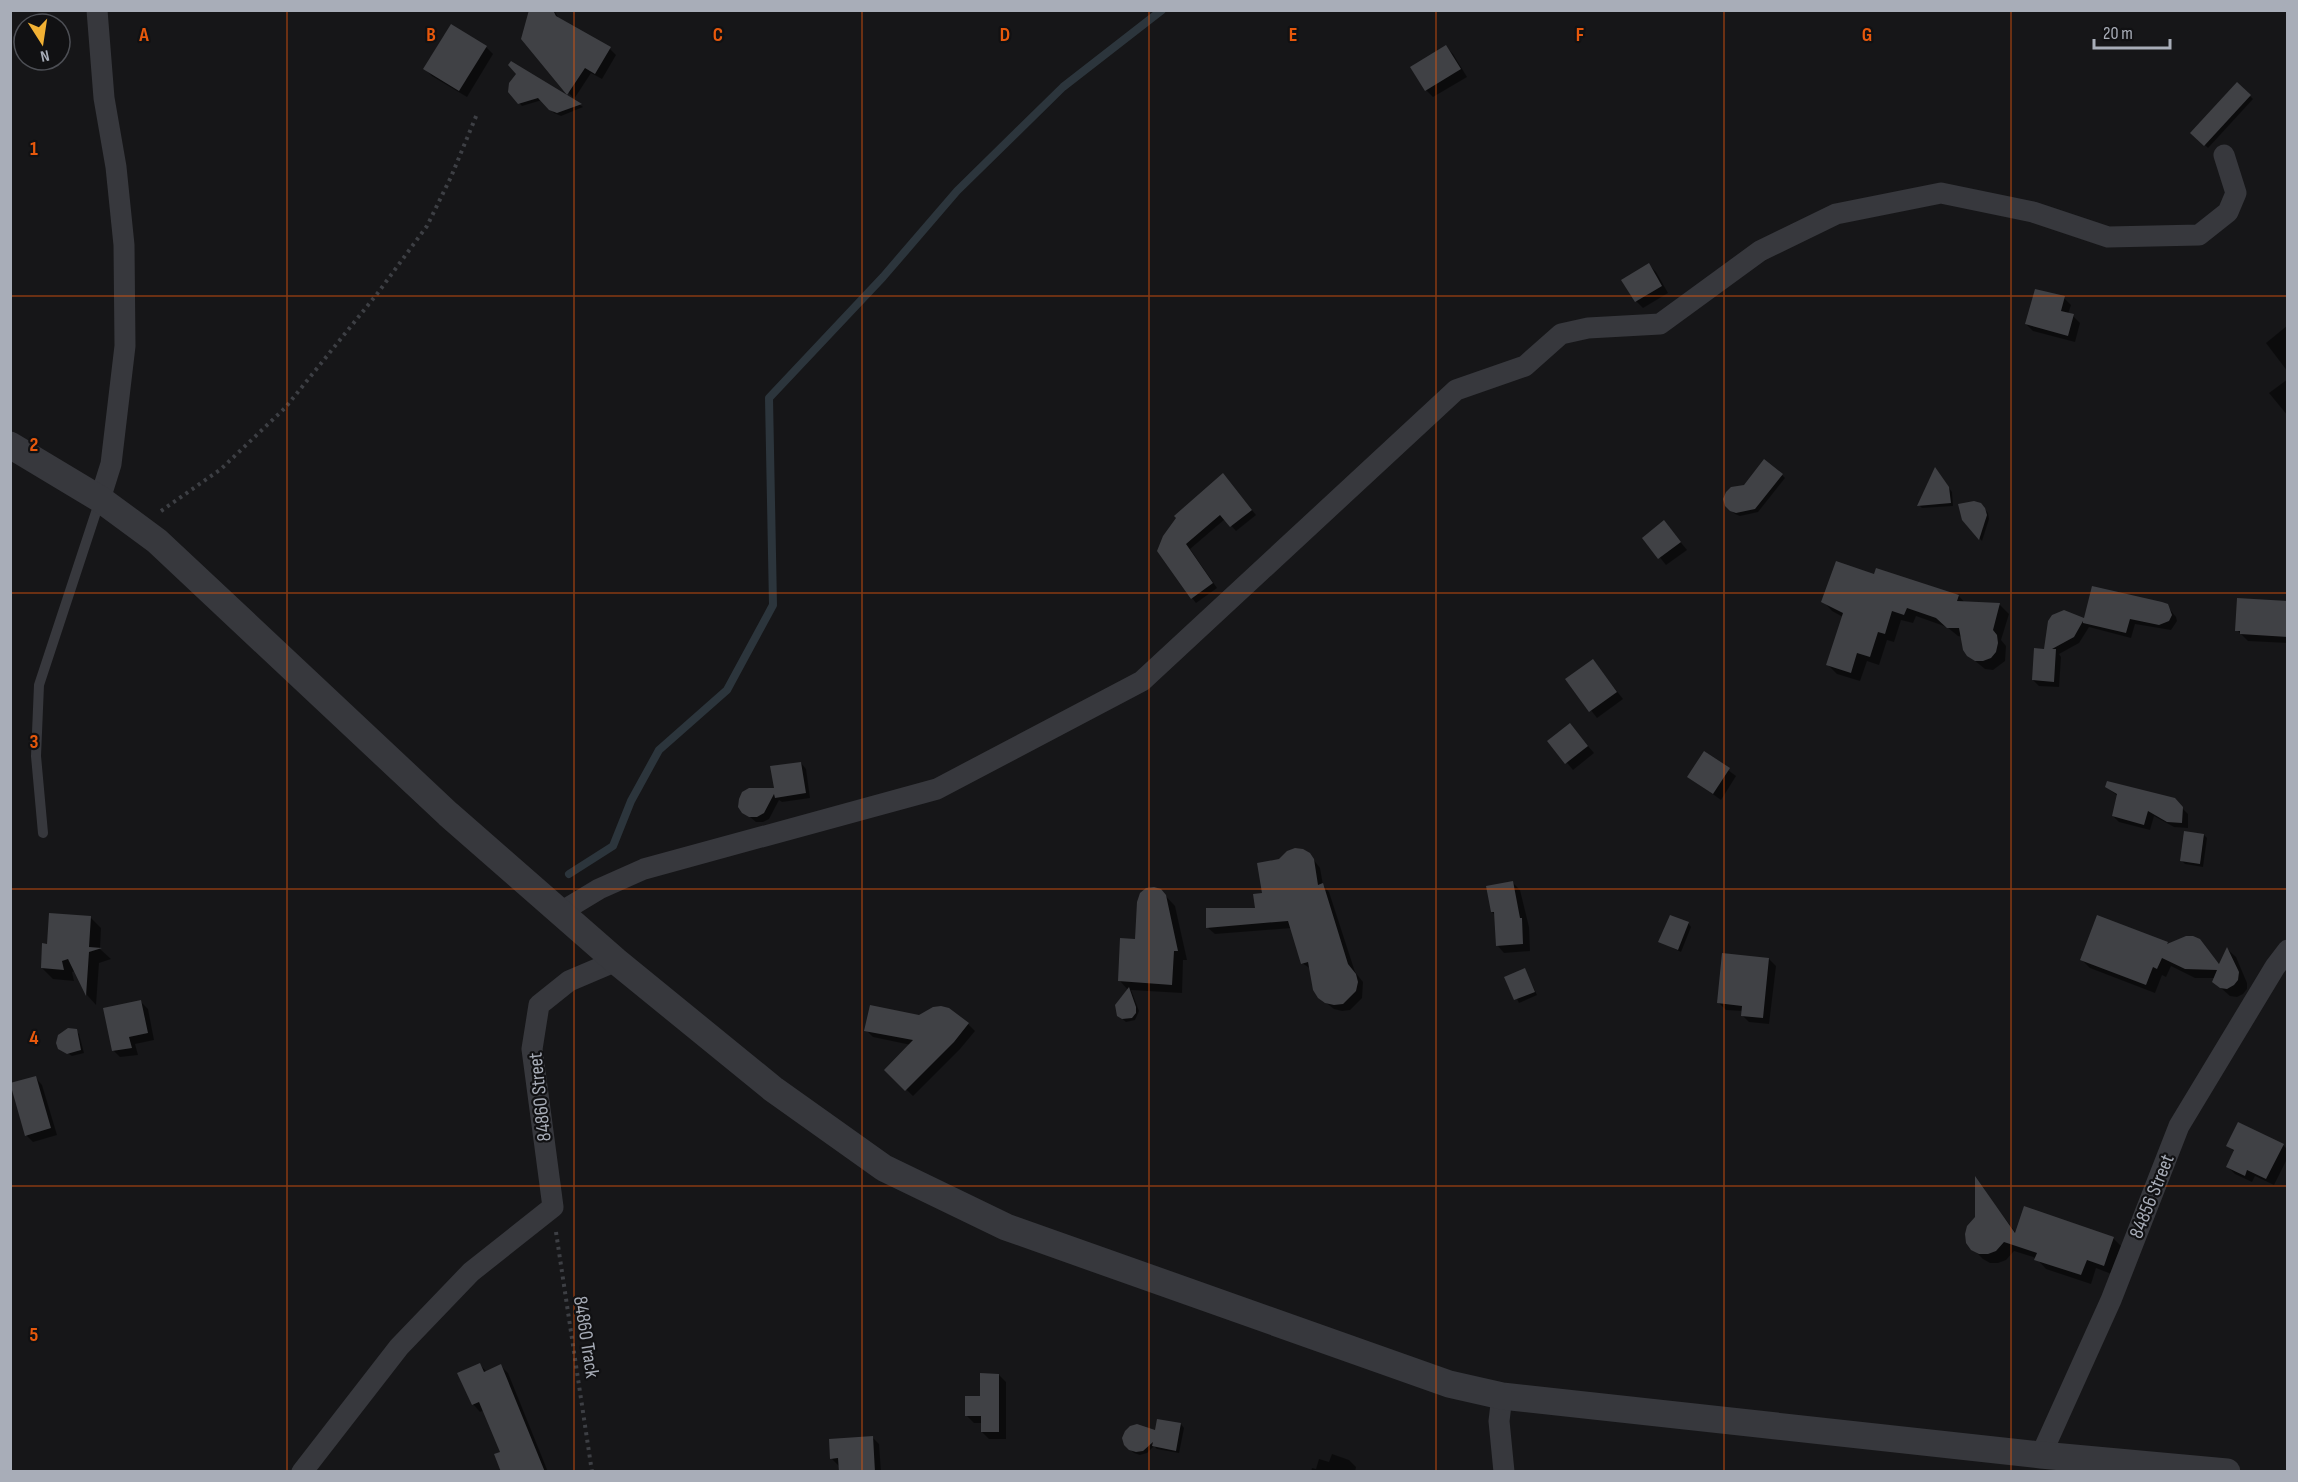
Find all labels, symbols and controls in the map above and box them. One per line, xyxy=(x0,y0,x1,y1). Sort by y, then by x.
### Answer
north arrow xyxy=(12,12,72,72)
scale bar xyxy=(2094,12,2170,50)
text: A xyxy=(138,23,149,47)
text: B xyxy=(426,23,436,47)
text: C xyxy=(713,23,723,47)
text: D xyxy=(1000,23,1010,47)
text: E xyxy=(1289,23,1297,47)
text: F xyxy=(1576,23,1584,47)
text: G xyxy=(1862,23,1872,47)
text: 20 m xyxy=(2103,23,2133,44)
text: N xyxy=(39,45,51,65)
text: 1 xyxy=(30,137,38,161)
text: 2 xyxy=(30,433,38,457)
text: 3 xyxy=(30,730,39,754)
text: 4 xyxy=(29,1026,39,1050)
street label: 84860 Street xyxy=(523,1051,557,1143)
street label: 84856 Street xyxy=(2124,1151,2180,1242)
street label: 84860 Track xyxy=(568,1294,604,1380)
text: 5 xyxy=(30,1323,39,1347)

